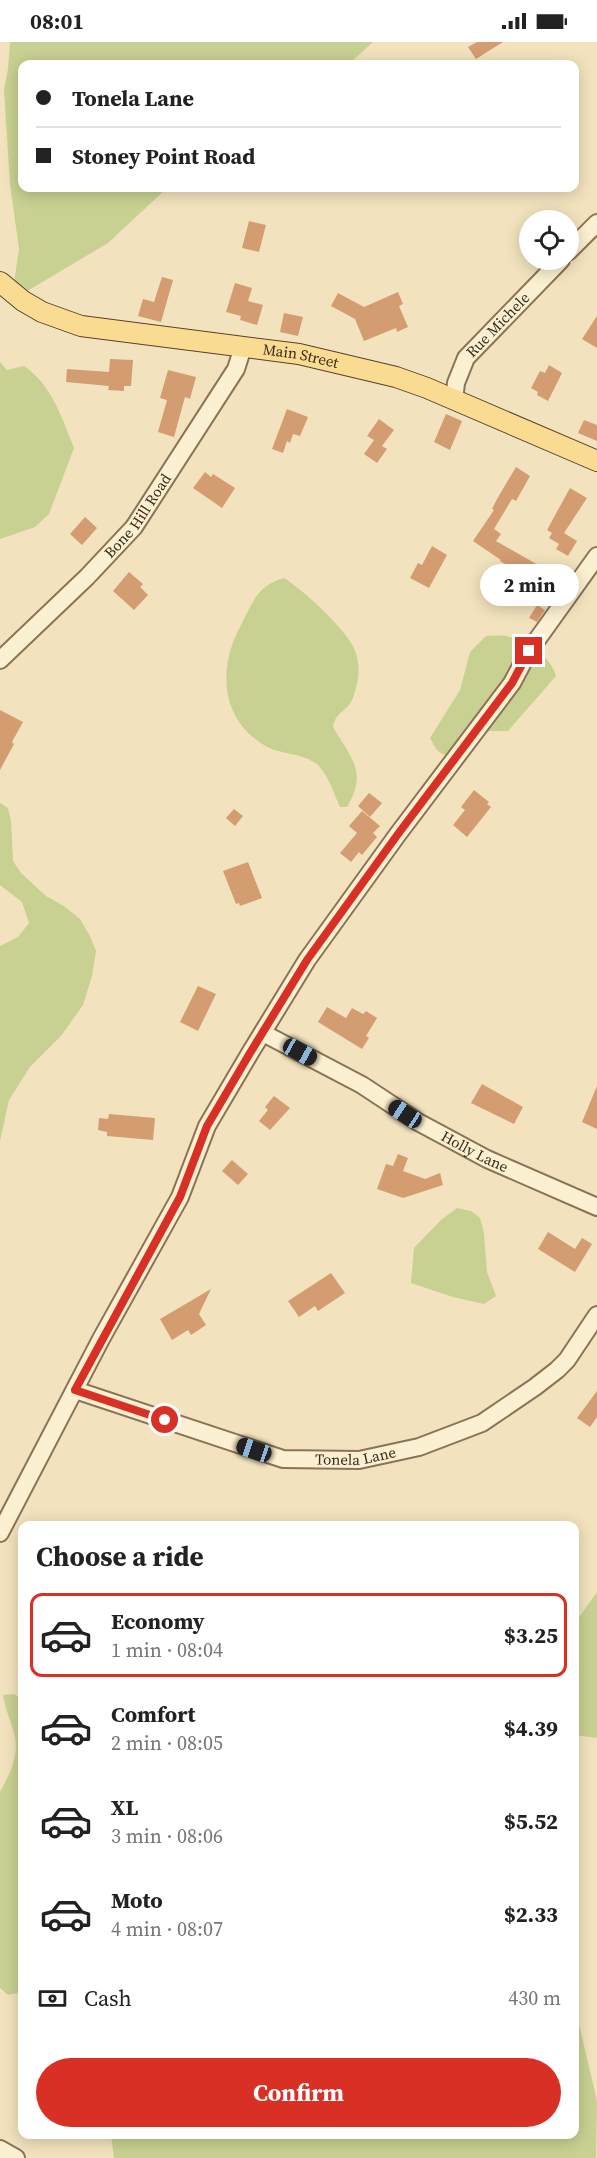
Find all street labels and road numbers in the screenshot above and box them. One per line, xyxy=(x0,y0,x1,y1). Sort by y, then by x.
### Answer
street label: Rue Michele xyxy=(461,287,534,362)
street label: Main Street xyxy=(262,338,341,373)
street label: Bone Hill Road xyxy=(99,469,176,562)
street label: Holly Lane xyxy=(438,1125,512,1177)
street label: Tonela Lane xyxy=(315,1441,398,1470)

